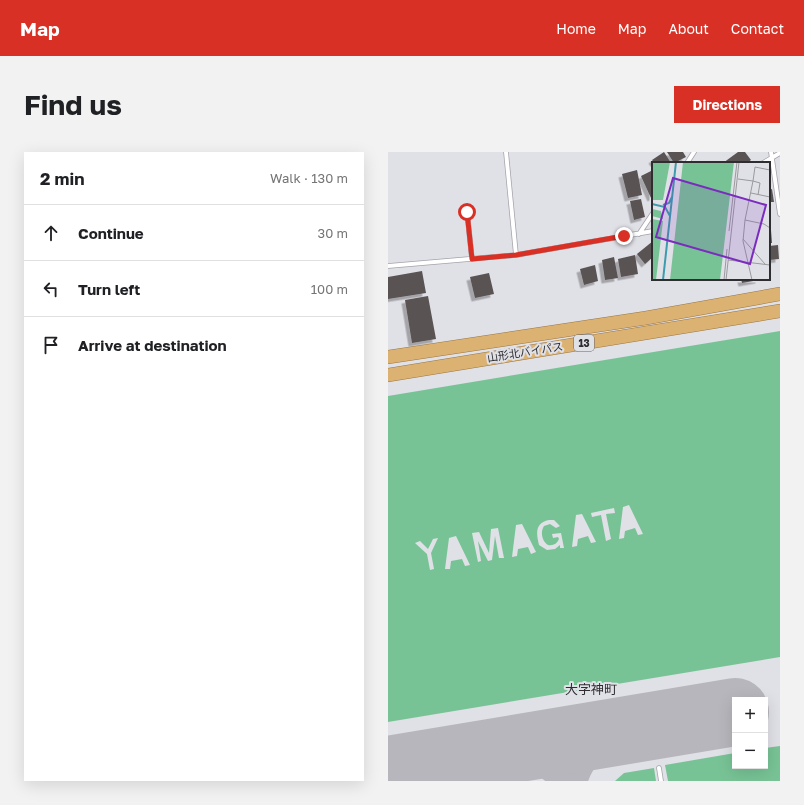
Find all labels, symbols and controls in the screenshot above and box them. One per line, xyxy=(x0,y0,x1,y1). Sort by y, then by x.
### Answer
text: Map xyxy=(20,17,60,40)
text: Home xyxy=(556,20,596,37)
text: Map xyxy=(618,20,646,37)
text: About xyxy=(668,20,709,37)
text: Contact xyxy=(731,20,784,37)
button: Directions xyxy=(674,86,780,123)
text: Find us xyxy=(24,88,122,121)
inset map xyxy=(652,162,770,280)
text: 2 min xyxy=(40,168,84,189)
text: Walk · 130 m xyxy=(270,170,348,186)
route start xyxy=(458,203,476,221)
icon: ahead xyxy=(40,222,62,244)
text: Continue xyxy=(78,224,144,242)
text: 30 m xyxy=(318,225,348,241)
route end xyxy=(615,227,633,245)
icon: left xyxy=(40,278,62,300)
text: Turn left xyxy=(78,280,140,298)
text: 100 m xyxy=(311,281,348,297)
icon: arrive xyxy=(40,334,62,356)
road number: 13 xyxy=(574,335,594,351)
text: Arrive at destination xyxy=(78,336,227,354)
street label: 山形北バイパス xyxy=(486,339,564,364)
district label: 大字神町 xyxy=(565,681,617,697)
map controls xyxy=(732,697,768,769)
button: + xyxy=(732,697,768,733)
button: − xyxy=(732,733,768,769)

